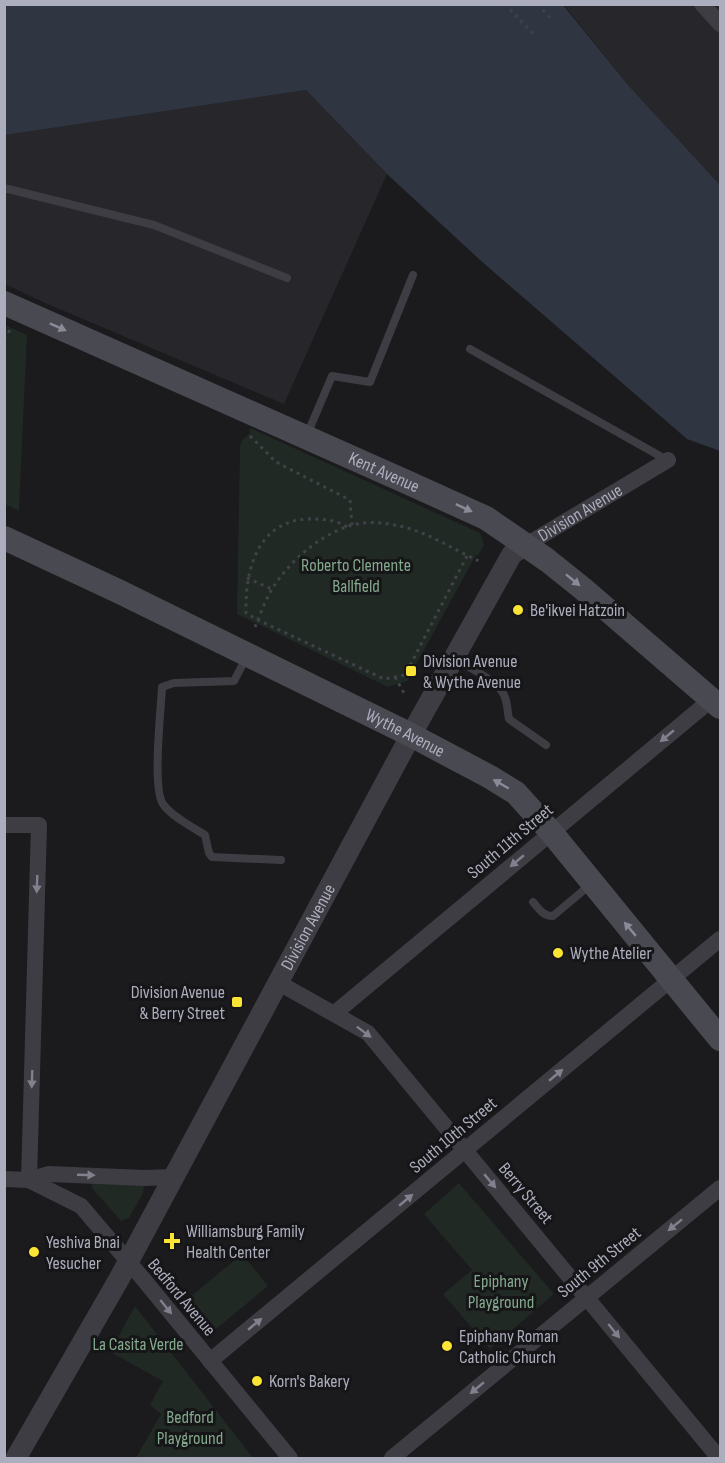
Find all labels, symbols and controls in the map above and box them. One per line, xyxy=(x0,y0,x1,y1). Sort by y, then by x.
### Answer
one-way arrow xyxy=(49,323,67,332)
street label: Kent Avenue xyxy=(345,448,423,497)
street label: Division Avenue xyxy=(534,480,626,546)
one-way arrow xyxy=(455,504,472,513)
park label: Roberto Clemente Ballfield xyxy=(301,555,411,597)
one-way arrow xyxy=(565,574,581,587)
place label: Be'ikvei Hatzoin xyxy=(530,600,625,621)
marker: Be'ikvei Hatzoin xyxy=(511,603,525,617)
place label: Division Avenue & Wythe Avenue xyxy=(423,651,521,693)
marker: Division Avenue & Wythe Avenue xyxy=(404,664,418,678)
street label: Wythe Avenue xyxy=(362,704,448,762)
one-way arrow xyxy=(659,730,675,743)
one-way arrow xyxy=(492,779,509,789)
street label: South 11th Street xyxy=(463,799,558,883)
one-way arrow xyxy=(510,854,525,867)
one-way arrow xyxy=(32,874,42,893)
street label: Division Avenue xyxy=(277,881,340,974)
one-way arrow xyxy=(623,921,636,937)
place label: Wythe Atelier xyxy=(570,943,652,964)
marker: Wythe Atelier xyxy=(551,946,565,960)
place label: Division Avenue & Berry Street xyxy=(131,982,226,1024)
marker: Division Avenue & Berry Street xyxy=(230,995,244,1009)
one-way arrow xyxy=(356,1026,372,1038)
one-way arrow xyxy=(27,1069,36,1088)
one-way arrow xyxy=(548,1069,564,1082)
street label: South 10th Street xyxy=(406,1093,501,1178)
street label: Berry Street xyxy=(494,1158,558,1229)
one-way arrow xyxy=(77,1171,96,1180)
one-way arrow xyxy=(483,1173,496,1188)
one-way arrow xyxy=(398,1193,414,1206)
one-way arrow xyxy=(667,1218,683,1231)
place label: Williamsburg Family Health Center xyxy=(186,1221,305,1263)
street label: South 9th Street xyxy=(554,1222,646,1302)
place label: Yeshiva Bnai Yesucher xyxy=(46,1232,120,1274)
marker: Williamsburg Family Health Center xyxy=(163,1232,181,1250)
marker: Yeshiva Bnai Yesucher xyxy=(27,1245,41,1259)
street label: Bedford Avenue xyxy=(143,1254,220,1340)
park label: Epiphany Playground xyxy=(468,1271,534,1313)
one-way arrow xyxy=(159,1299,171,1314)
one-way arrow xyxy=(248,1318,263,1331)
one-way arrow xyxy=(607,1323,620,1338)
place label: Epiphany Roman Catholic Church xyxy=(459,1326,559,1368)
park label: La Casita Verde xyxy=(92,1334,184,1355)
marker: Epiphany Roman Catholic Church xyxy=(440,1339,454,1353)
place label: Korn's Bakery xyxy=(269,1371,350,1392)
marker: Korn's Bakery xyxy=(250,1374,264,1388)
one-way arrow xyxy=(469,1382,485,1395)
park label: Bedford Playground xyxy=(157,1407,223,1449)

